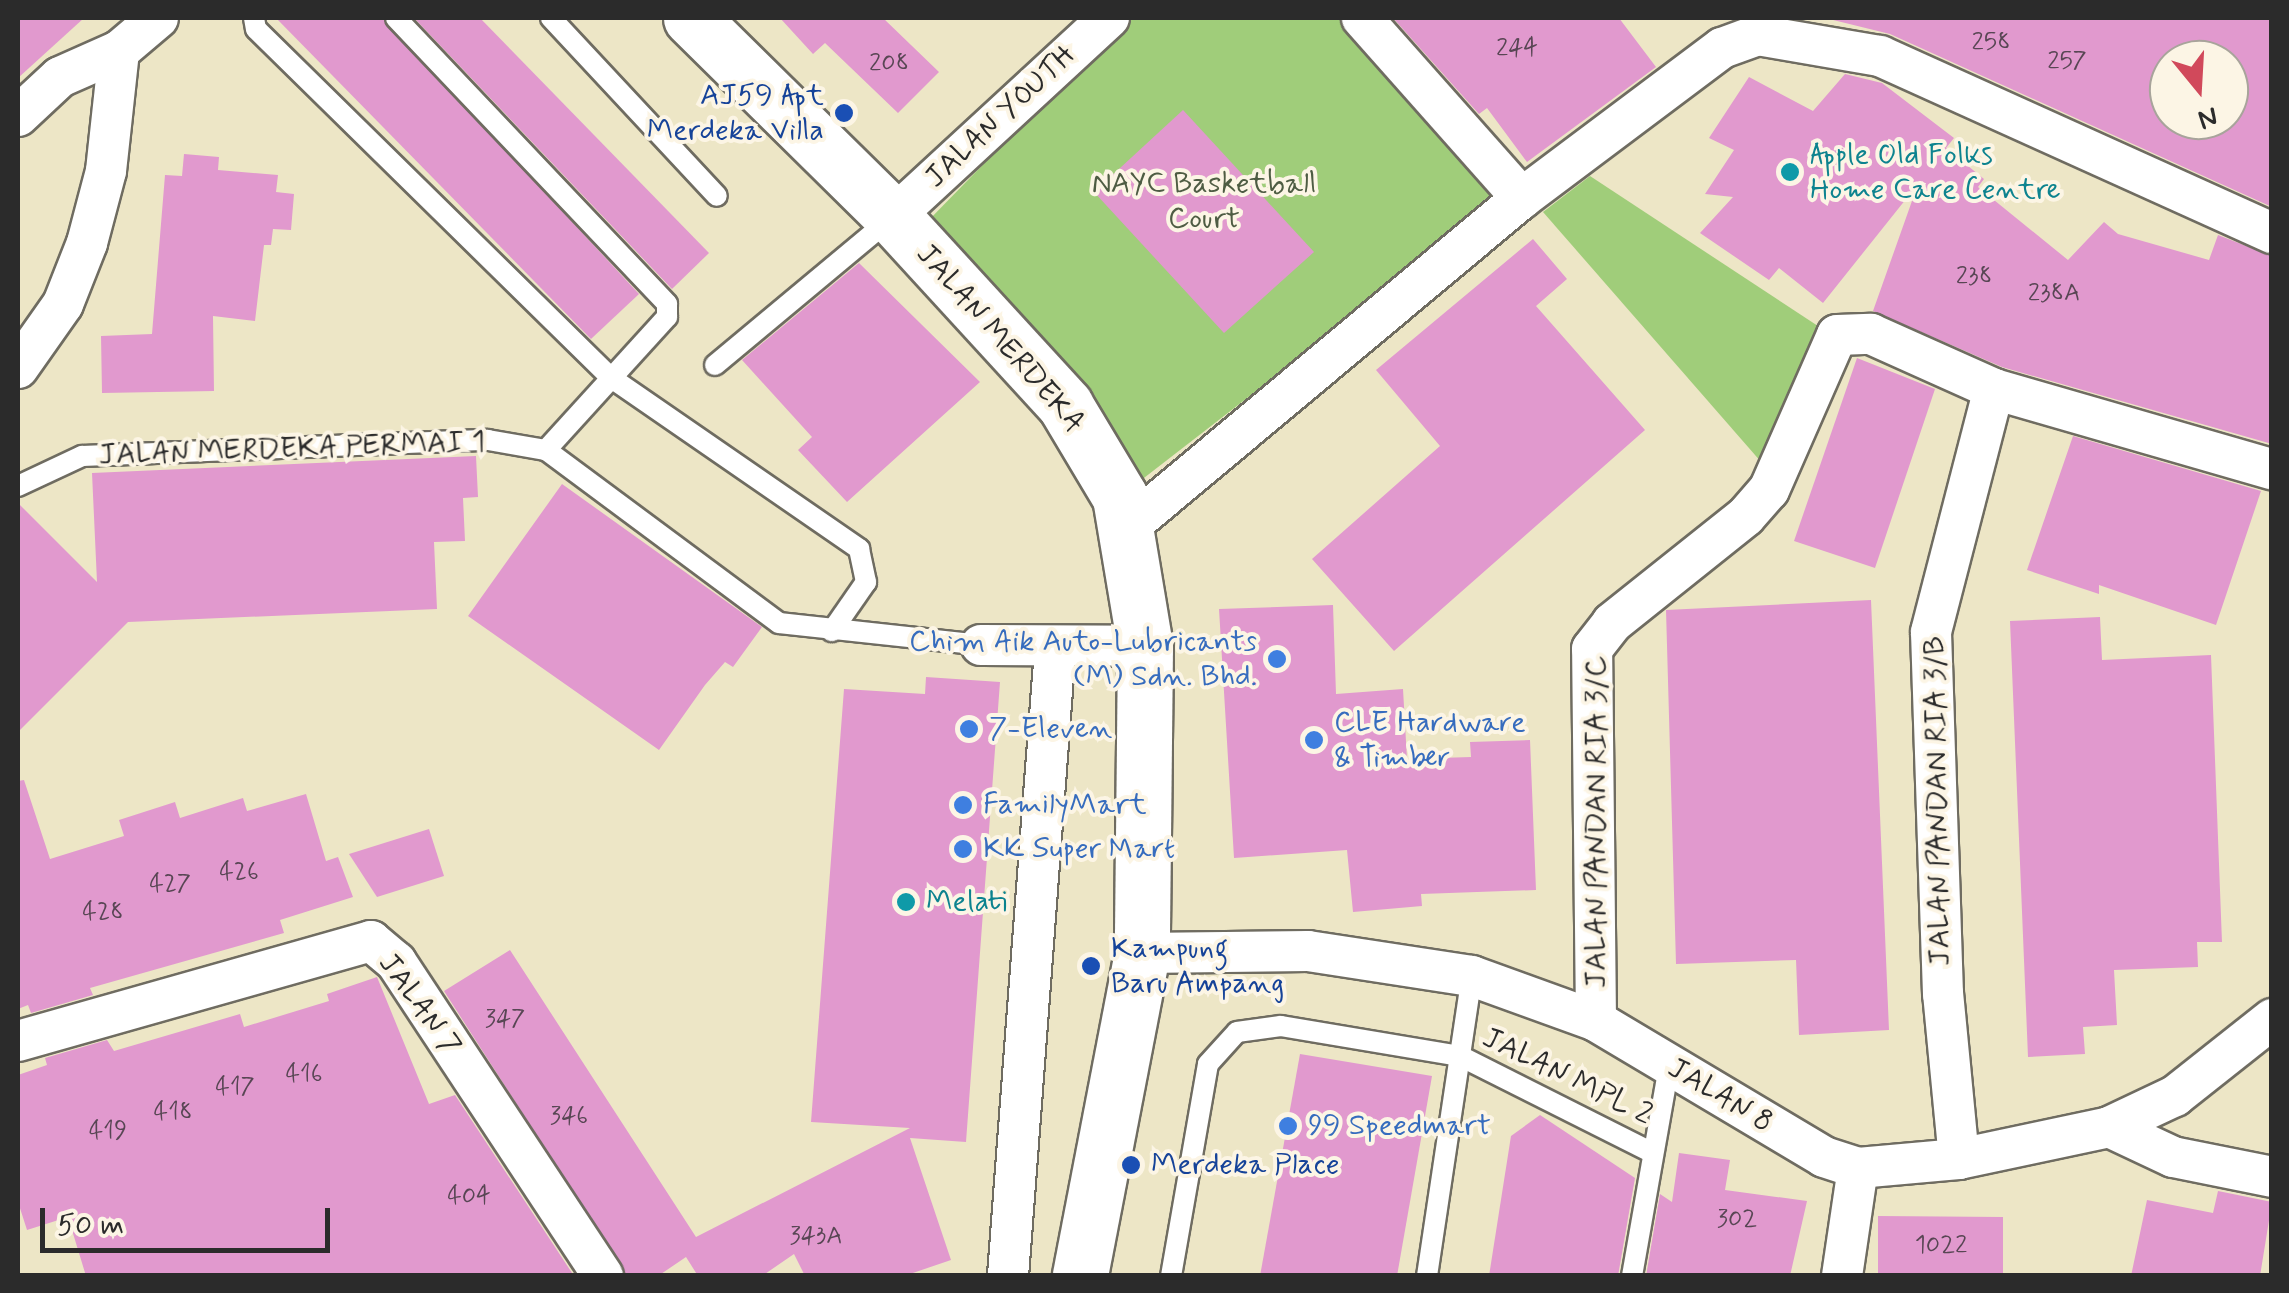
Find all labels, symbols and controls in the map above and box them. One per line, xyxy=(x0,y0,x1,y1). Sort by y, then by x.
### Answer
house number: 258 xyxy=(1971,28,2011,58)
house number: 244 xyxy=(1496,34,1538,64)
street label: JALAN YOUTH xyxy=(918,38,1084,196)
north arrow xyxy=(2149,40,2249,140)
house number: 257 xyxy=(2047,47,2087,77)
house number: 208 xyxy=(869,49,909,79)
place label: AJ59 Apt Merdeka Villa xyxy=(646,78,824,148)
text: N xyxy=(2193,97,2222,138)
marker: AJ59 Apt Merdeka Villa xyxy=(833,102,855,124)
place label: Apple Old Folks Home Care Centre xyxy=(1810,137,2056,208)
marker: Apple Old Folks Home Care Centre xyxy=(1779,161,1801,183)
park label: NAYC Basketball Court xyxy=(1092,166,1316,236)
street label: JALAN MERDEKA xyxy=(907,235,1093,443)
house number: 238 xyxy=(1956,262,1992,292)
house number: 238A xyxy=(2028,279,2080,309)
street label: JALAN MERDEKA PERMAI 1 xyxy=(103,424,481,474)
place label: Chim Aik Auto-Lubricants (M) Sdn. Bhd. xyxy=(908,624,1257,694)
street label: JALAN PANDAN RIA 3/B xyxy=(1917,637,1959,965)
marker: Chim Aik Auto-Lubricants (M) Sdn. Bhd. xyxy=(1266,648,1288,670)
street label: JALAN PANDAN RIA 3/C xyxy=(1579,657,1615,987)
place label: CLE Hardware & Timber xyxy=(1334,705,1519,776)
place label: 7-Eleven xyxy=(989,711,1112,747)
marker: 7-Eleven xyxy=(958,718,980,740)
marker: CLE Hardware & Timber xyxy=(1303,729,1325,751)
place label: FamilyMart xyxy=(983,787,1147,823)
marker: FamilyMart xyxy=(952,794,974,816)
place label: KK Super Mart xyxy=(983,831,1180,867)
marker: KK Super Mart xyxy=(952,838,974,860)
house number: 426 xyxy=(219,858,259,888)
house number: 427 xyxy=(149,870,191,900)
place label: Melati xyxy=(926,884,1007,920)
marker: Melati xyxy=(895,891,917,913)
house number: 428 xyxy=(82,898,124,928)
place label: Kampung Baru Ampang xyxy=(1111,931,1282,1002)
street label: JALAN 7 xyxy=(370,947,468,1063)
marker: Kampung Baru Ampang xyxy=(1080,955,1102,977)
house number: 347 xyxy=(485,1005,525,1035)
street label: JALAN MPL 2 xyxy=(1476,1020,1658,1134)
street label: JALAN 8 xyxy=(1661,1051,1779,1141)
house number: 416 xyxy=(285,1060,323,1090)
house number: 417 xyxy=(215,1073,255,1103)
house number: 418 xyxy=(154,1098,192,1128)
house number: 346 xyxy=(550,1102,588,1132)
place label: 99 Speedmart xyxy=(1308,1108,1491,1144)
marker: 99 Speedmart xyxy=(1277,1115,1299,1137)
house number: 419 xyxy=(89,1117,127,1147)
place label: Merdeka Place xyxy=(1151,1147,1340,1183)
marker: Merdeka Place xyxy=(1120,1154,1142,1176)
house number: 404 xyxy=(447,1182,491,1212)
scale bar xyxy=(45,1188,335,1250)
house number: 302 xyxy=(1717,1205,1757,1235)
text: 50 m xyxy=(57,1206,124,1245)
house number: 343A xyxy=(789,1222,843,1252)
house number: 1022 xyxy=(1915,1231,1967,1261)

